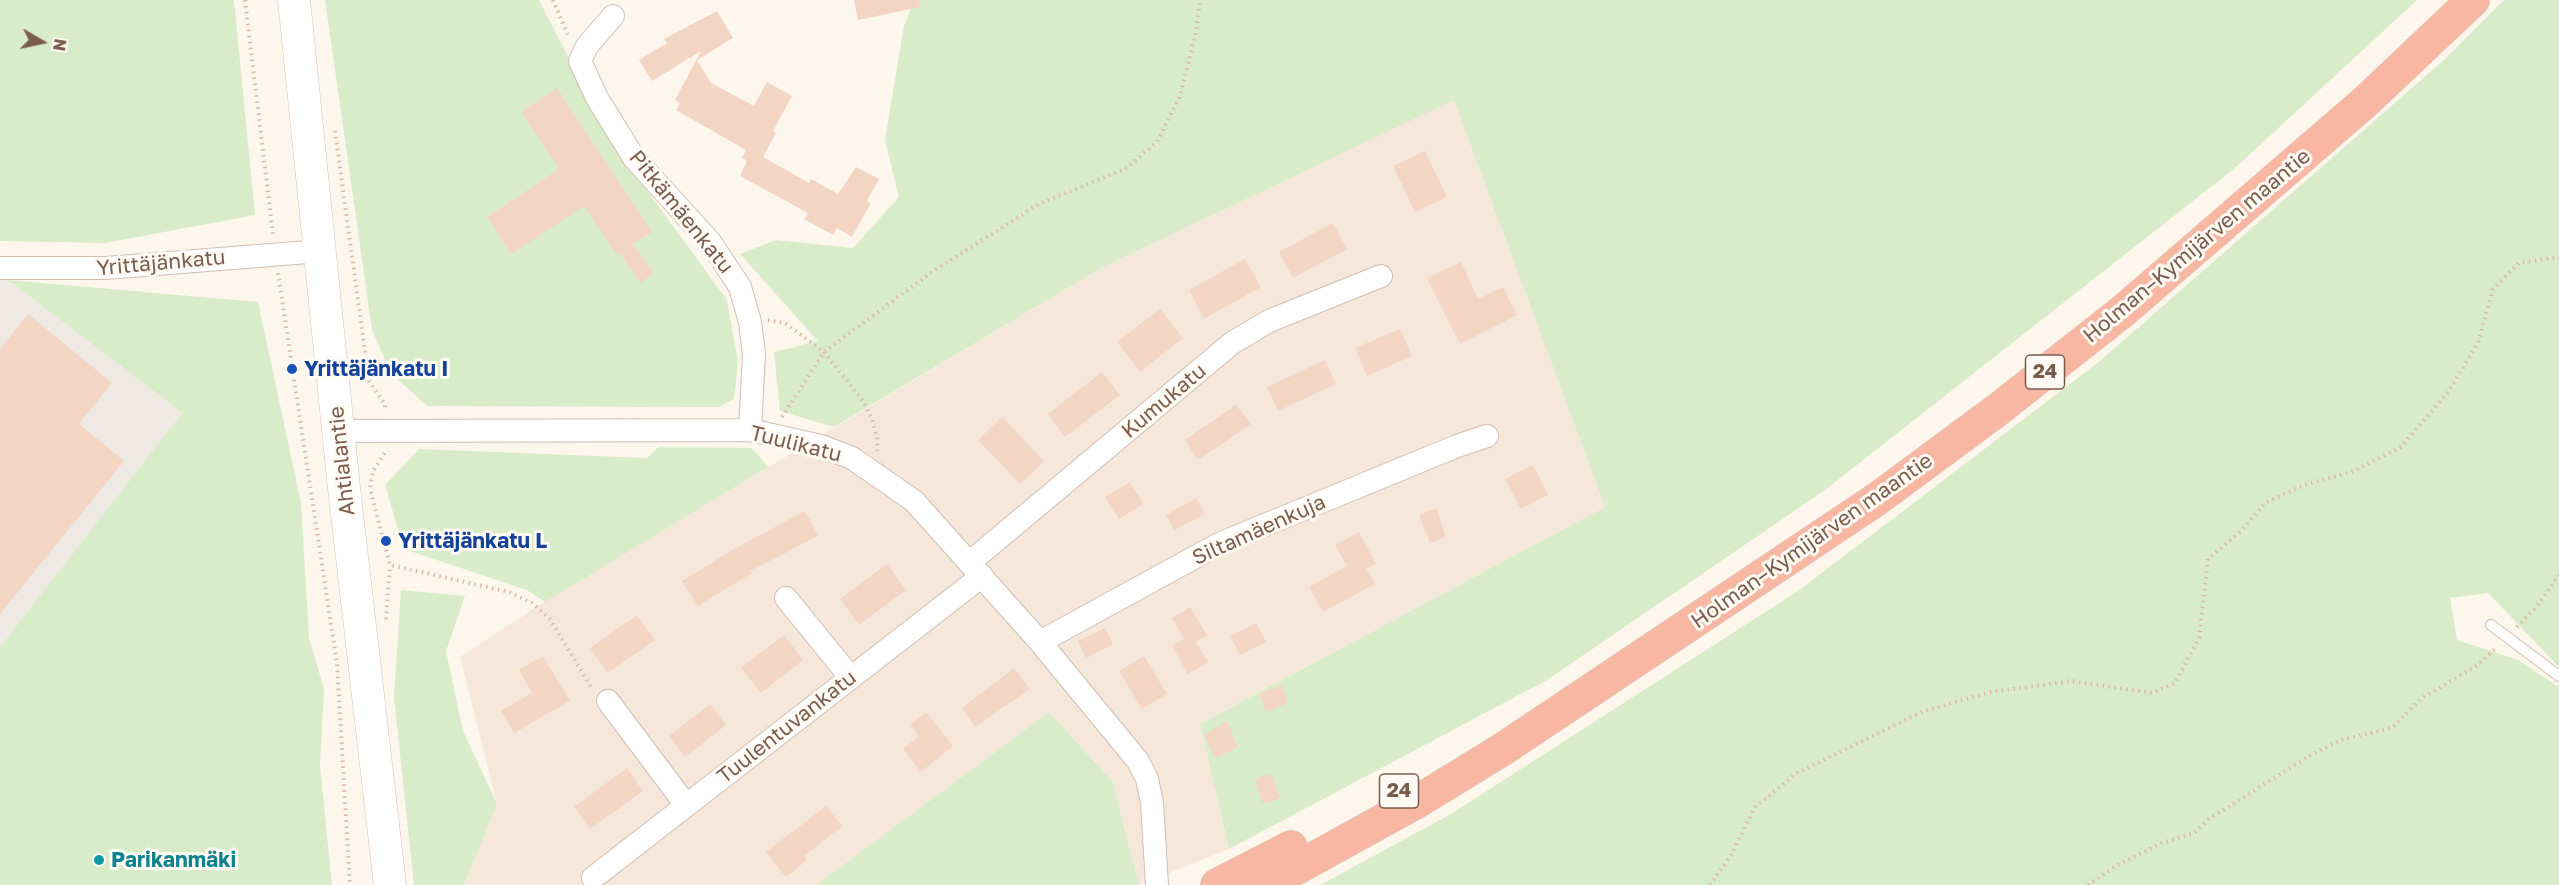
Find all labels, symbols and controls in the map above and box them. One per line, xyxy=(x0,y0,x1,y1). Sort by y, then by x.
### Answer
north arrow xyxy=(12,12,72,72)
text: N xyxy=(49,37,71,52)
street label: Holman–Kymijärven maantie xyxy=(2078,144,2316,348)
street label: Pitkämäenkatu xyxy=(624,145,738,279)
street label: Yrittäjänkatu xyxy=(96,245,226,281)
road number: 24 xyxy=(2026,355,2064,389)
place label: Yrittäjänkatu I xyxy=(304,356,448,382)
street label: Kumukatu xyxy=(1117,358,1211,444)
marker: Yrittäjänkatu I xyxy=(285,362,299,376)
street label: Ahtialantie xyxy=(324,405,360,517)
street label: Tuulikatu xyxy=(748,420,844,468)
street label: Holman–Kymijärven maantie xyxy=(1687,448,1937,634)
street label: Siltamäenkuja xyxy=(1188,489,1330,571)
place label: Yrittäjänkatu L xyxy=(398,528,547,554)
marker: Yrittäjänkatu L xyxy=(379,534,393,548)
street label: Tuulentuvankatu xyxy=(713,665,861,789)
road number: 24 xyxy=(1380,774,1418,808)
place label: Parikanmäki xyxy=(111,847,236,873)
marker: Parikanmäki xyxy=(92,853,106,867)

